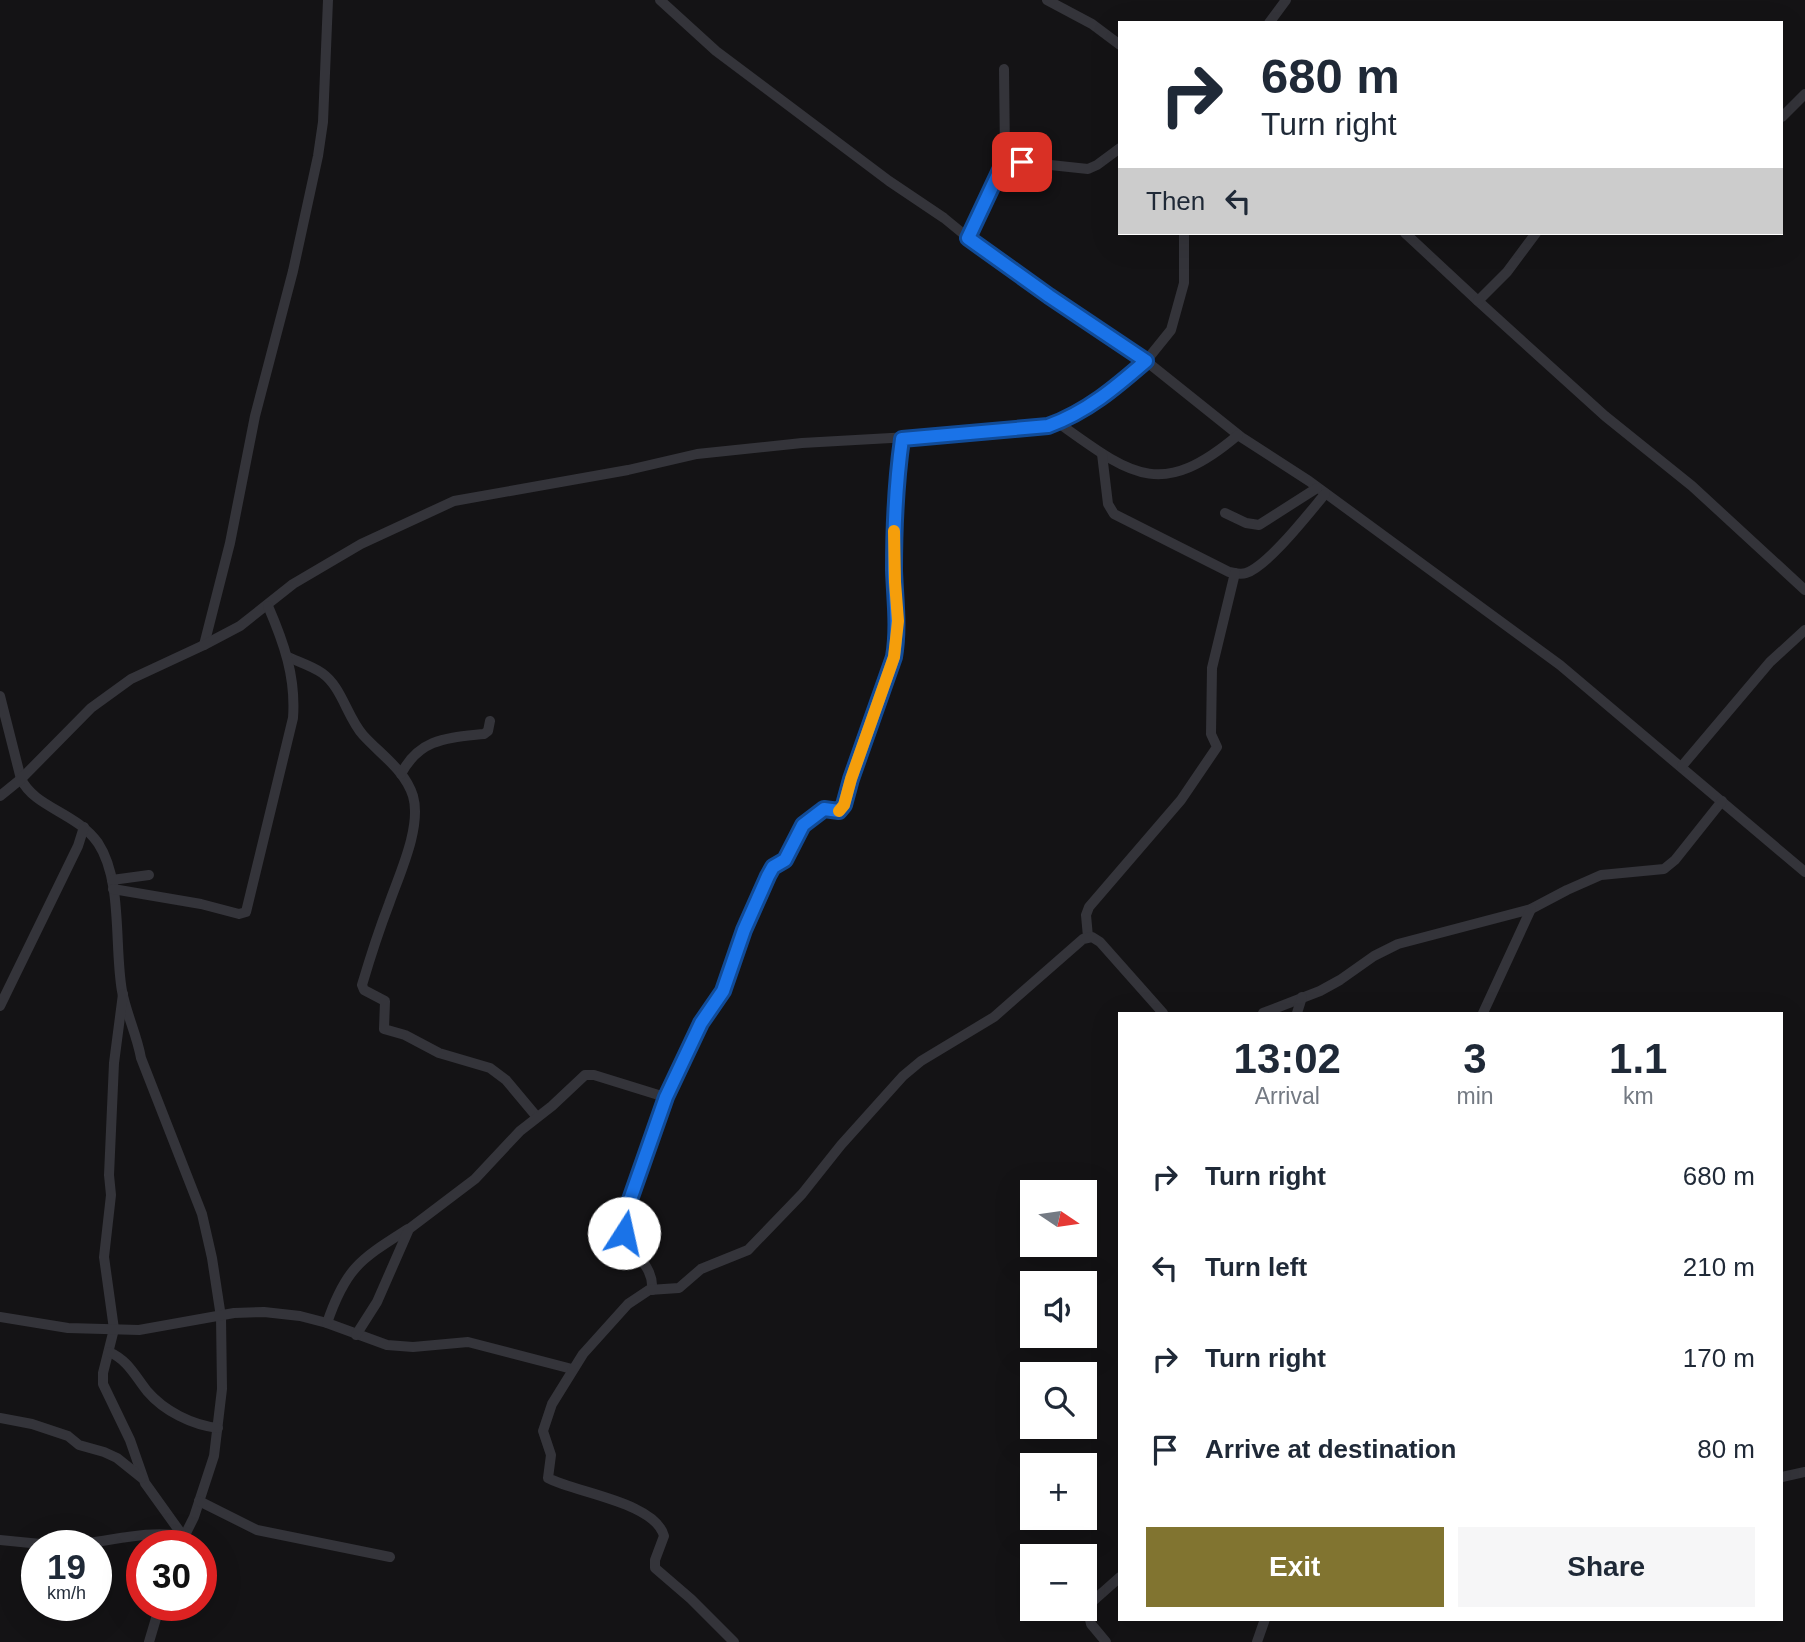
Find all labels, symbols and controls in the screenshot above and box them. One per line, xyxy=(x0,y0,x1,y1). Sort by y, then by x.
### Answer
icon: right xyxy=(1146,49,1237,140)
text: 680 m xyxy=(1261,49,1400,103)
text: Turn right xyxy=(1261,106,1397,142)
pin xyxy=(992,132,1052,192)
icon: arrive xyxy=(1003,143,1041,181)
icon: left xyxy=(1219,182,1257,220)
text: Then xyxy=(1146,186,1205,216)
text: 13:02 xyxy=(1234,1035,1341,1082)
text: 3 xyxy=(1463,1035,1487,1082)
text: 1.1 xyxy=(1609,1035,1667,1082)
text: Arrival xyxy=(1255,1083,1320,1109)
text: min xyxy=(1456,1083,1494,1109)
text: km xyxy=(1623,1083,1654,1109)
icon: right xyxy=(1146,1158,1184,1196)
text: Turn right xyxy=(1205,1161,1326,1191)
text: 680 m xyxy=(1683,1161,1755,1191)
north arrow xyxy=(1020,1180,1097,1256)
map controls xyxy=(1020,1180,1097,1621)
position arrow xyxy=(587,1196,661,1270)
icon: left xyxy=(1146,1249,1184,1287)
text: Turn left xyxy=(1205,1252,1307,1282)
text: 210 m xyxy=(1683,1252,1755,1282)
button: sound xyxy=(1020,1271,1097,1348)
icon: right xyxy=(1146,1340,1184,1378)
text: Turn right xyxy=(1205,1343,1326,1373)
text: 170 m xyxy=(1683,1343,1755,1373)
button: search xyxy=(1020,1362,1097,1439)
icon: arrive xyxy=(1146,1431,1184,1469)
text: Arrive at destination xyxy=(1205,1434,1456,1464)
text: 80 m xyxy=(1697,1434,1755,1464)
button: + xyxy=(1020,1453,1097,1530)
button: Exit xyxy=(1146,1527,1444,1607)
button: Share xyxy=(1458,1527,1755,1607)
speed limit sign: 30 xyxy=(126,1530,217,1621)
button: − xyxy=(1020,1544,1097,1621)
text: 19 xyxy=(47,1547,86,1586)
text: km/h xyxy=(47,1583,86,1603)

